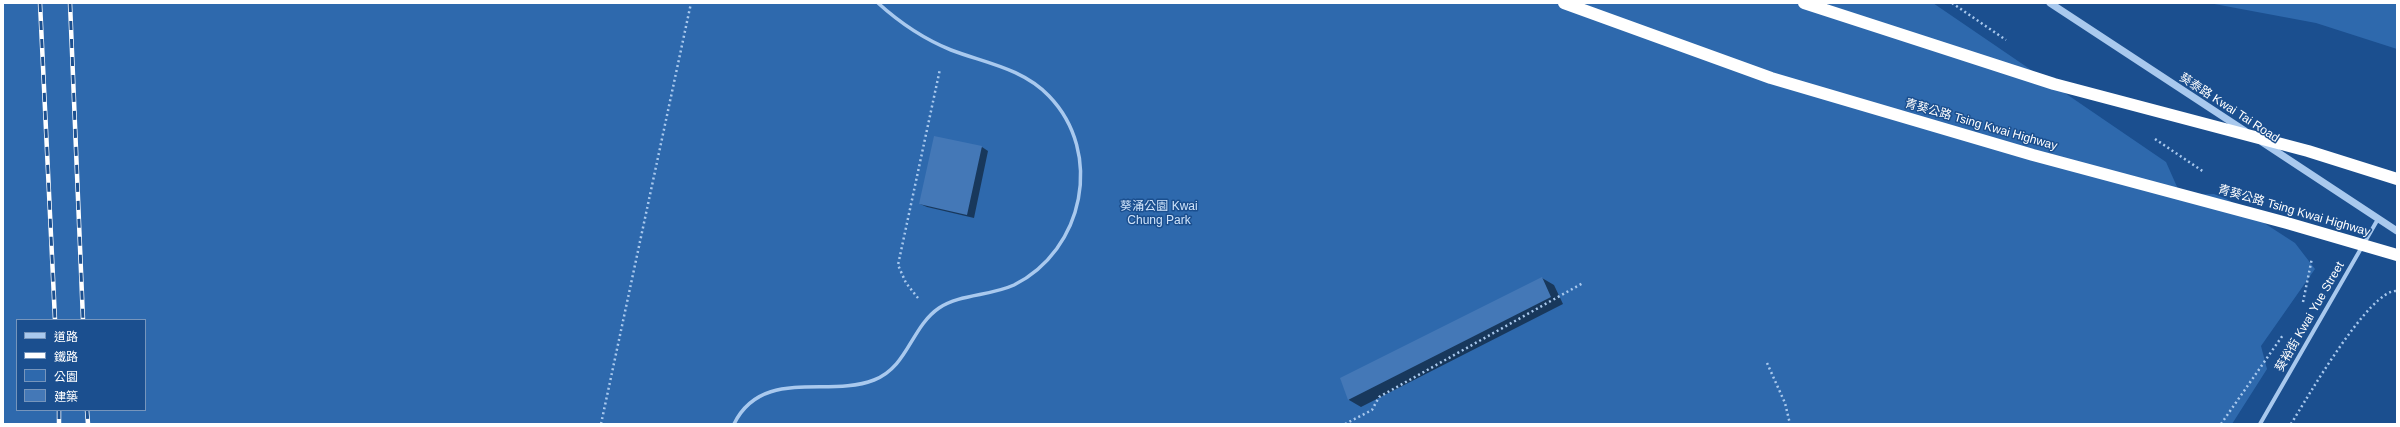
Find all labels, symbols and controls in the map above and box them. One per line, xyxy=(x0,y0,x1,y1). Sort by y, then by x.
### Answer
street label: 葵泰路 Kwai Tai Road xyxy=(2176,70,2282,146)
street label: 青葵公路 Tsing Kwai Highway xyxy=(1903,96,2059,154)
street label: 青葵公路 Tsing Kwai Highway xyxy=(2216,182,2372,240)
park label: 葵涌公園 Kwai Chung Park xyxy=(1120,200,1198,228)
street label: 葵裕街 Kwai Yue Street xyxy=(2273,259,2347,375)
legend xyxy=(16,319,146,411)
text: 道路 xyxy=(54,330,78,344)
text: 鐵路 xyxy=(54,350,78,364)
text: 公園 xyxy=(54,370,78,384)
text: 建築 xyxy=(54,390,78,404)

